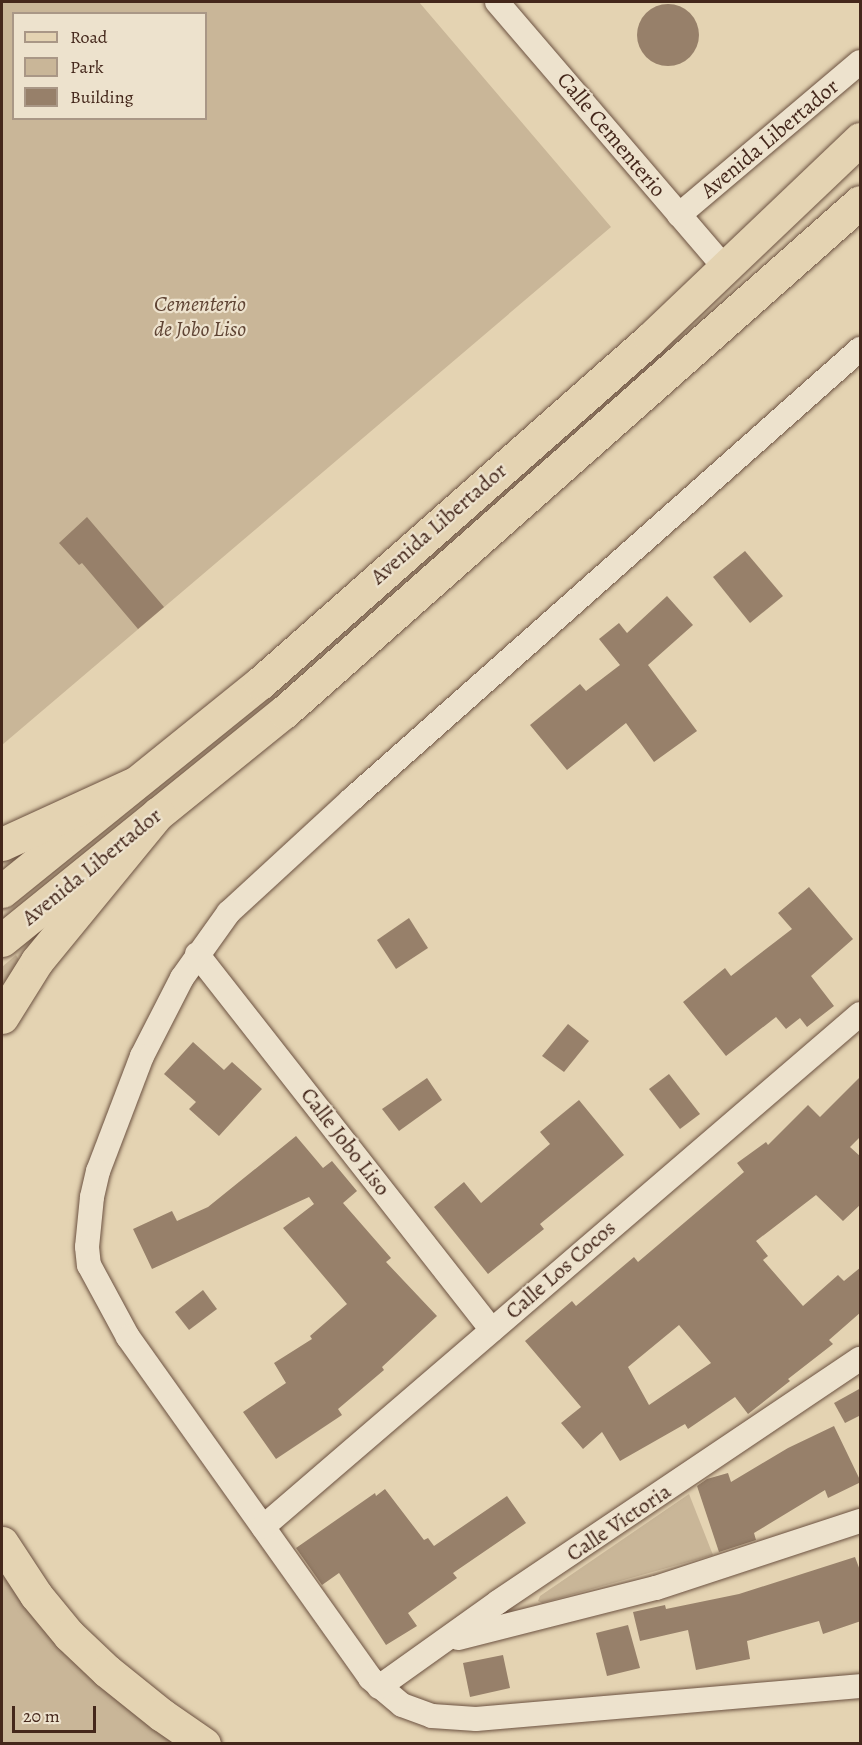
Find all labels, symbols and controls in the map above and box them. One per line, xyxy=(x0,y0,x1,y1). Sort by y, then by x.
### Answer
legend xyxy=(12,12,207,120)
text: Road xyxy=(70,25,107,49)
text: Park xyxy=(70,55,104,79)
street label: Calle Cementerio xyxy=(551,67,671,203)
street label: Avenida Libertador xyxy=(696,74,844,204)
text: Building xyxy=(70,85,134,109)
park label: Cementerio de Jobo Liso xyxy=(154,291,246,342)
street label: Avenida Libertador xyxy=(365,458,513,590)
street label: Avenida Libertador xyxy=(17,803,167,931)
street label: Calle Jobo Liso xyxy=(295,1083,395,1201)
street label: Calle Los Cocos xyxy=(501,1215,621,1325)
street label: Calle Victoria xyxy=(562,1478,676,1568)
scale bar xyxy=(15,1694,99,1732)
text: 20 m xyxy=(23,1704,60,1728)

